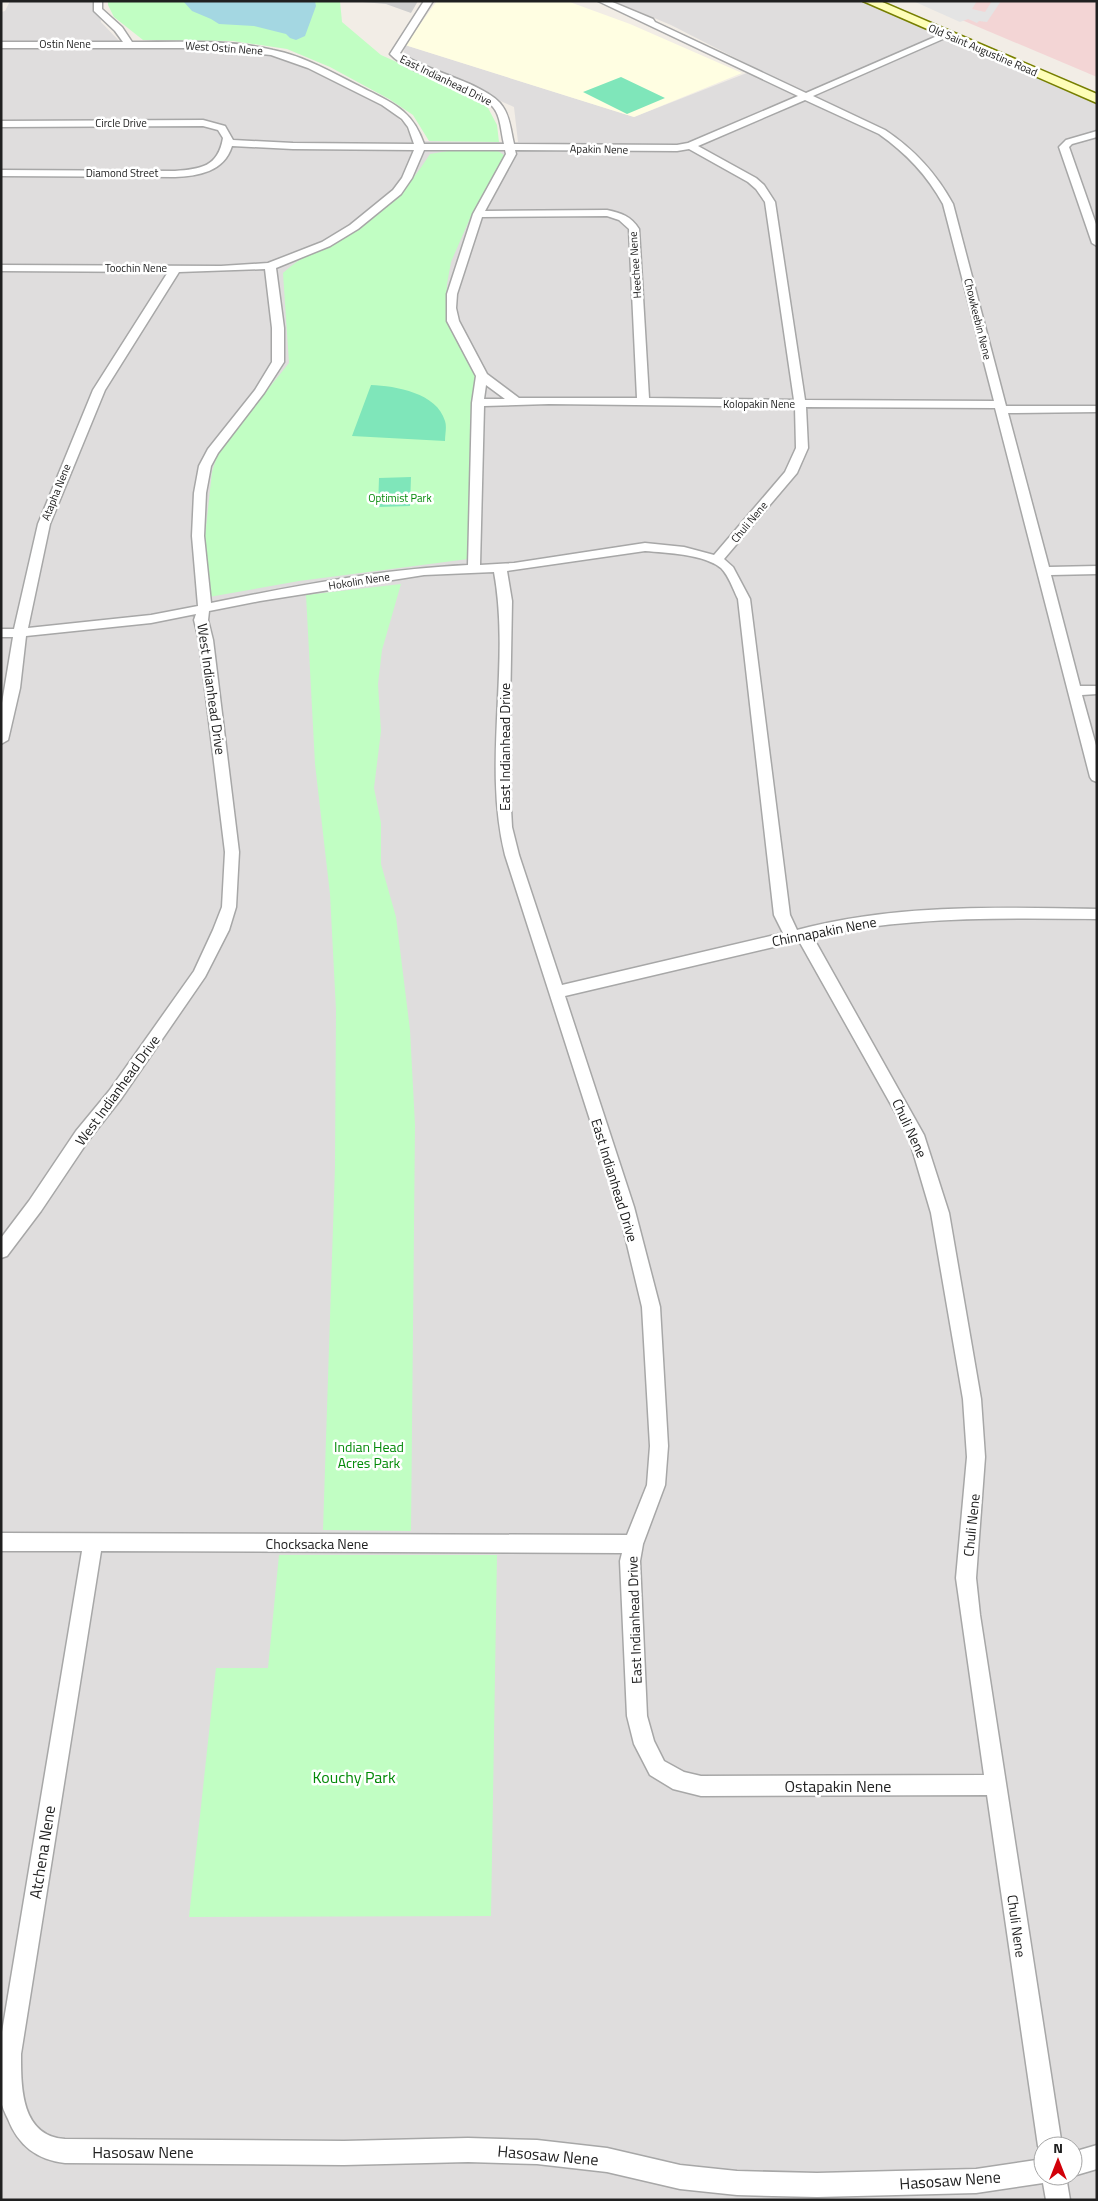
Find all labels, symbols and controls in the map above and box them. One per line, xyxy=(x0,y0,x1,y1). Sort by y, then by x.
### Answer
street label: Old Saint Augustine Road xyxy=(926,20,1040,80)
street label: Ostin Nene xyxy=(39,36,91,52)
street label: West Ostin Nene xyxy=(185,37,264,59)
street label: East Indianhead Drive xyxy=(397,51,495,109)
street label: Circle Drive xyxy=(95,115,147,131)
street label: Apakin Nene xyxy=(570,140,629,158)
street label: Diamond Street xyxy=(86,165,158,181)
street label: Heechee Nene xyxy=(625,231,645,299)
street label: Toochin Nene xyxy=(105,260,168,276)
street label: Chowkeebin Nene xyxy=(960,277,996,362)
street label: Kolopakin Nene xyxy=(723,396,795,412)
street label: Atapha Nene xyxy=(37,461,75,523)
park label: Optimist Park xyxy=(368,490,432,506)
street label: Chuli Nene xyxy=(727,498,771,546)
street label: Hokolin Nene xyxy=(327,568,391,594)
street label: West Indianhead Drive xyxy=(192,622,232,756)
street label: East Indianhead Drive xyxy=(494,683,515,811)
street label: Chinnapakin Nene xyxy=(770,911,878,951)
street label: West Indianhead Drive xyxy=(70,1030,164,1150)
street label: Chuli Nene xyxy=(887,1095,933,1161)
street label: East Indianhead Drive xyxy=(586,1116,644,1244)
park label: Indian Head Acres Park xyxy=(334,1436,404,1473)
street label: Chuli Nene xyxy=(957,1493,985,1557)
street label: Chocksacka Nene xyxy=(266,1533,368,1554)
street label: East Indianhead Drive xyxy=(621,1556,647,1684)
park label: Kouchy Park xyxy=(312,1765,396,1789)
street label: Ostapakin Nene xyxy=(785,1774,891,1798)
street label: Atchena Nene xyxy=(23,1804,61,1900)
street label: Chuli Nene xyxy=(1002,1893,1032,1959)
north arrow xyxy=(1033,2136,1083,2186)
text: N xyxy=(1053,2137,1063,2158)
street label: Hasosaw Nene xyxy=(496,2139,600,2171)
street label: Hasosaw Nene xyxy=(92,2140,194,2164)
street label: Hasosaw Nene xyxy=(899,2164,1001,2196)

